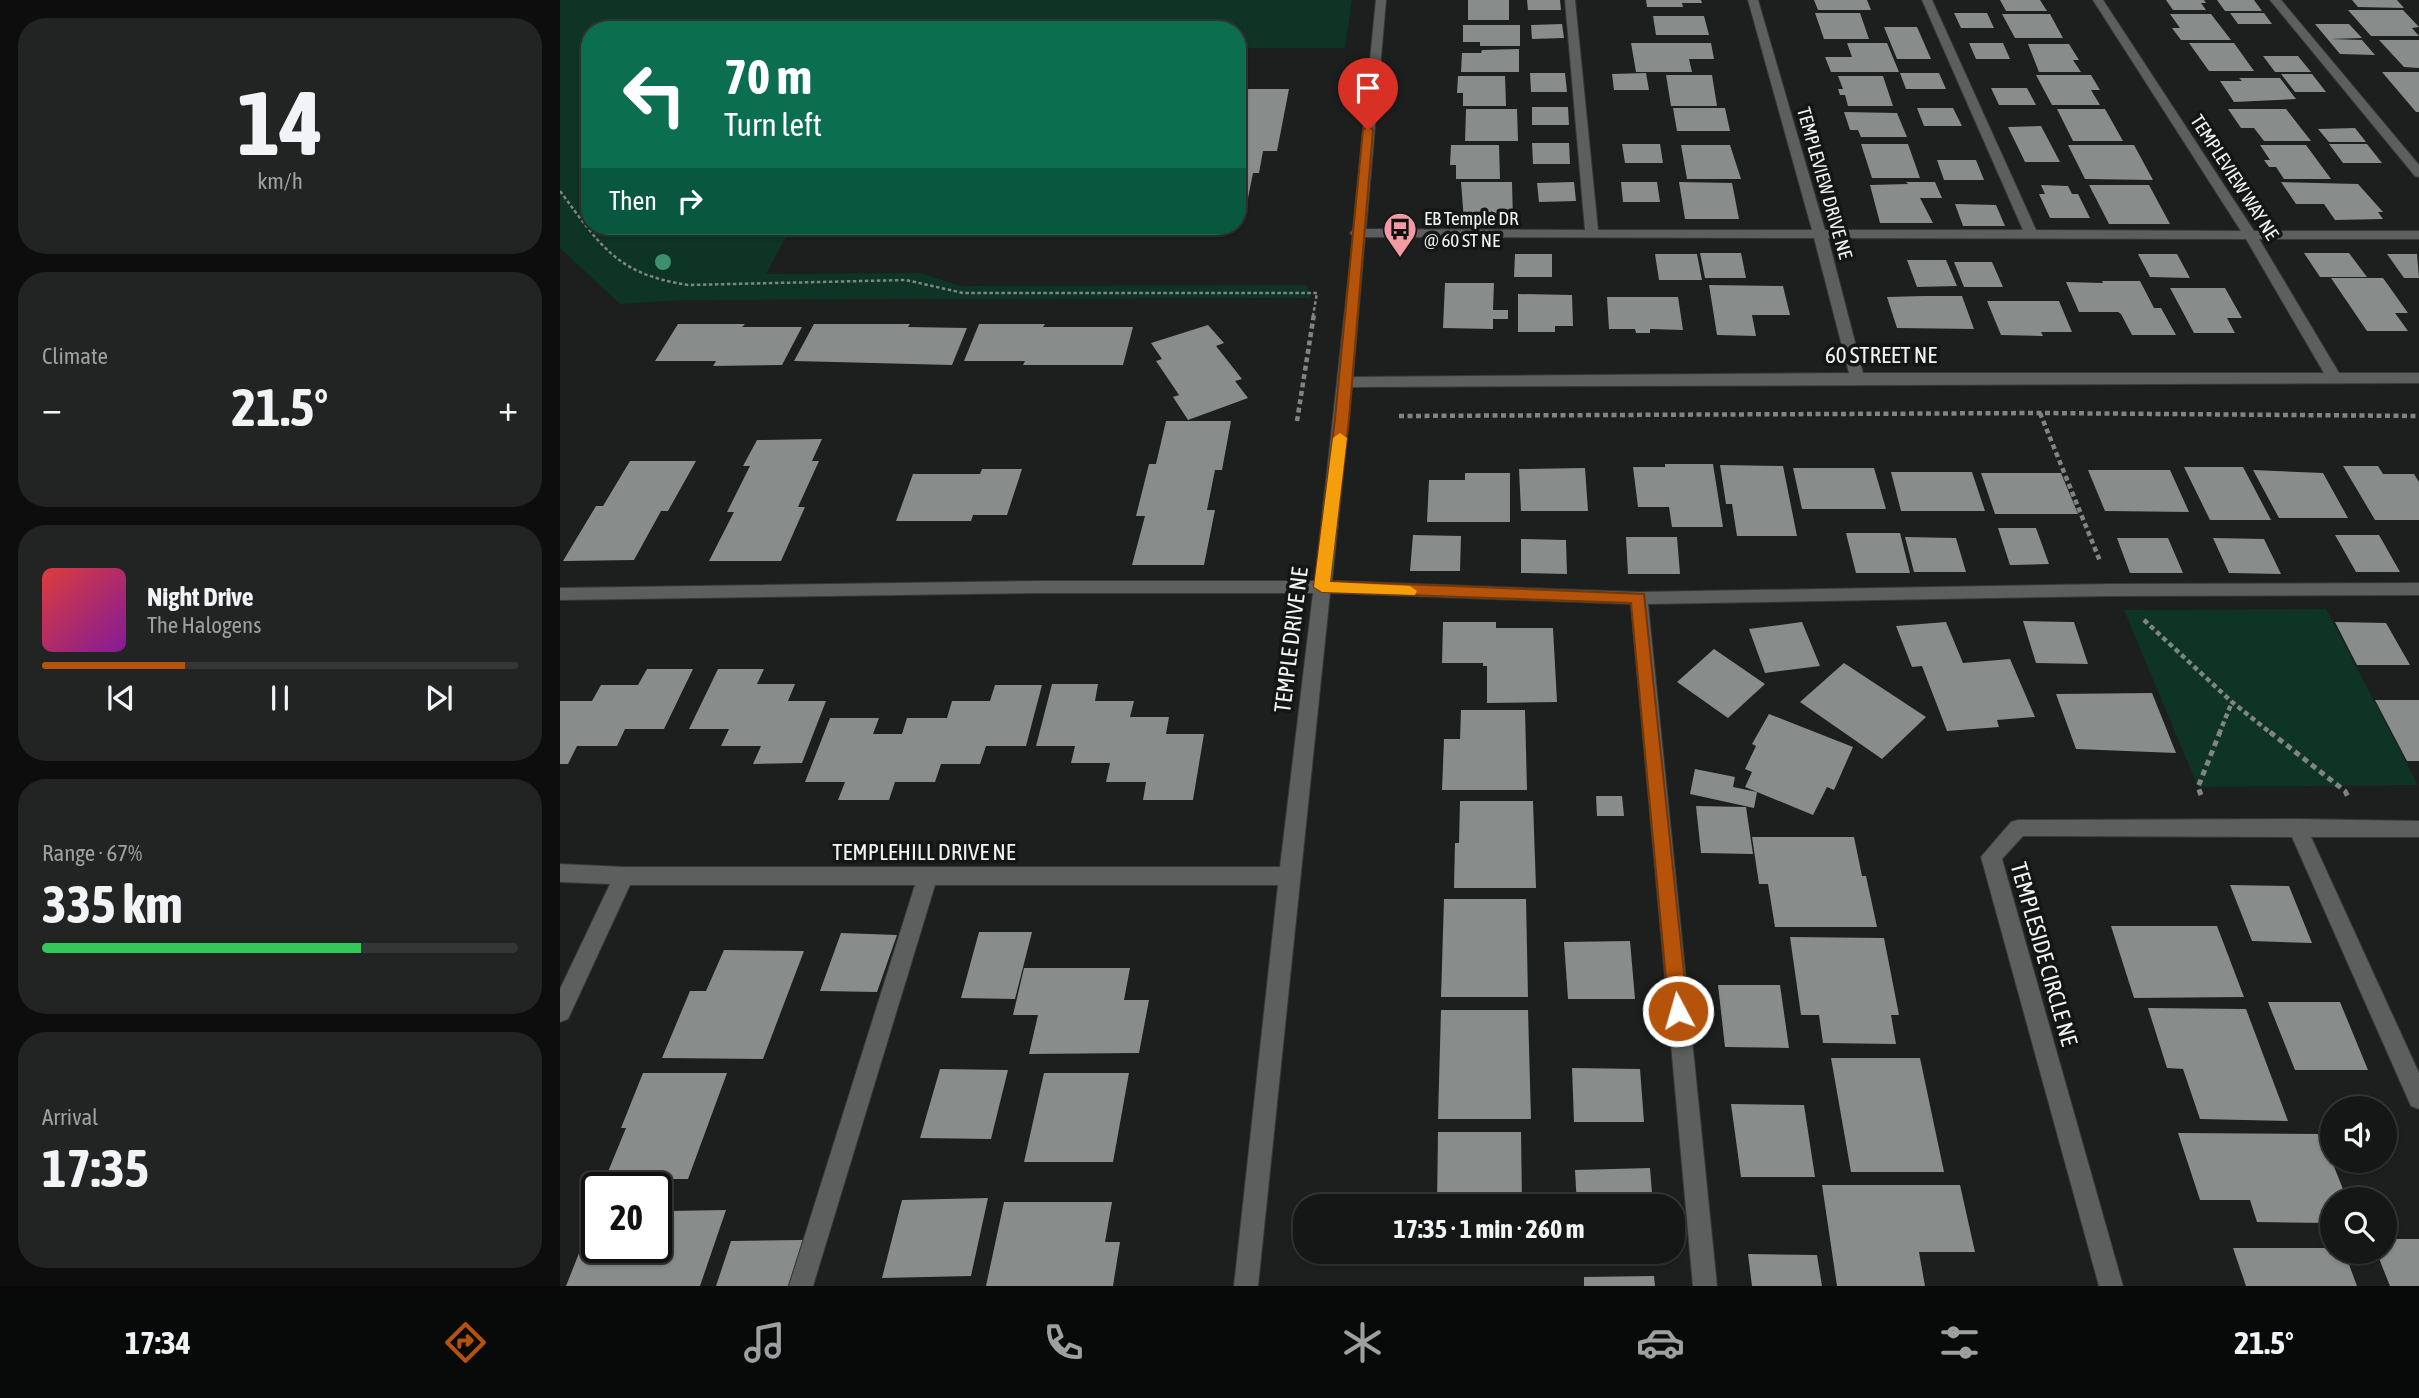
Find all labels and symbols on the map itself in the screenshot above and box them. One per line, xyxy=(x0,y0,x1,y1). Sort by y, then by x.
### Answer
pin xyxy=(1338,58,1398,130)
street label: TEMPLEVIEW DRIVE NE xyxy=(1793,105,1857,261)
street label: TEMPLEVIEW WAY NE xyxy=(2186,110,2284,244)
place label: EB Temple DR @ 60 ST NE xyxy=(1424,207,1519,251)
bus stop icon: EB Temple DR @ 60 ST NE xyxy=(1381,210,1419,259)
street label: 60 STREET NE xyxy=(1825,342,1937,368)
street label: TEMPLE DRIVE NE xyxy=(1269,566,1313,714)
street label: TEMPLEHILL DRIVE NE xyxy=(832,839,1016,865)
street label: TEMPLESIDE CIRCLE NE xyxy=(2005,859,2083,1049)
position arrow xyxy=(1641,974,1715,1048)
speed limit sign: 20 xyxy=(581,1172,672,1263)

